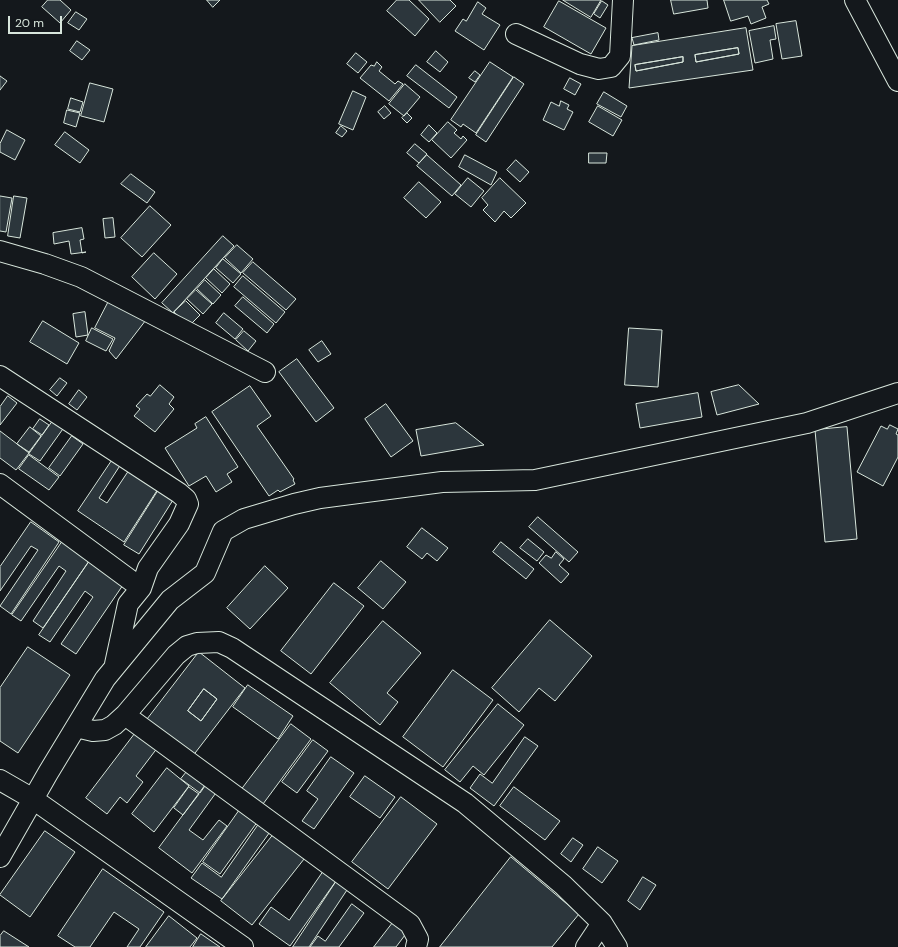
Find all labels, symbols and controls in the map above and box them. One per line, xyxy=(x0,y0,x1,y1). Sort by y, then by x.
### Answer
scale bar xyxy=(10,8,64,34)
text: 20 m xyxy=(15,15,44,31)

